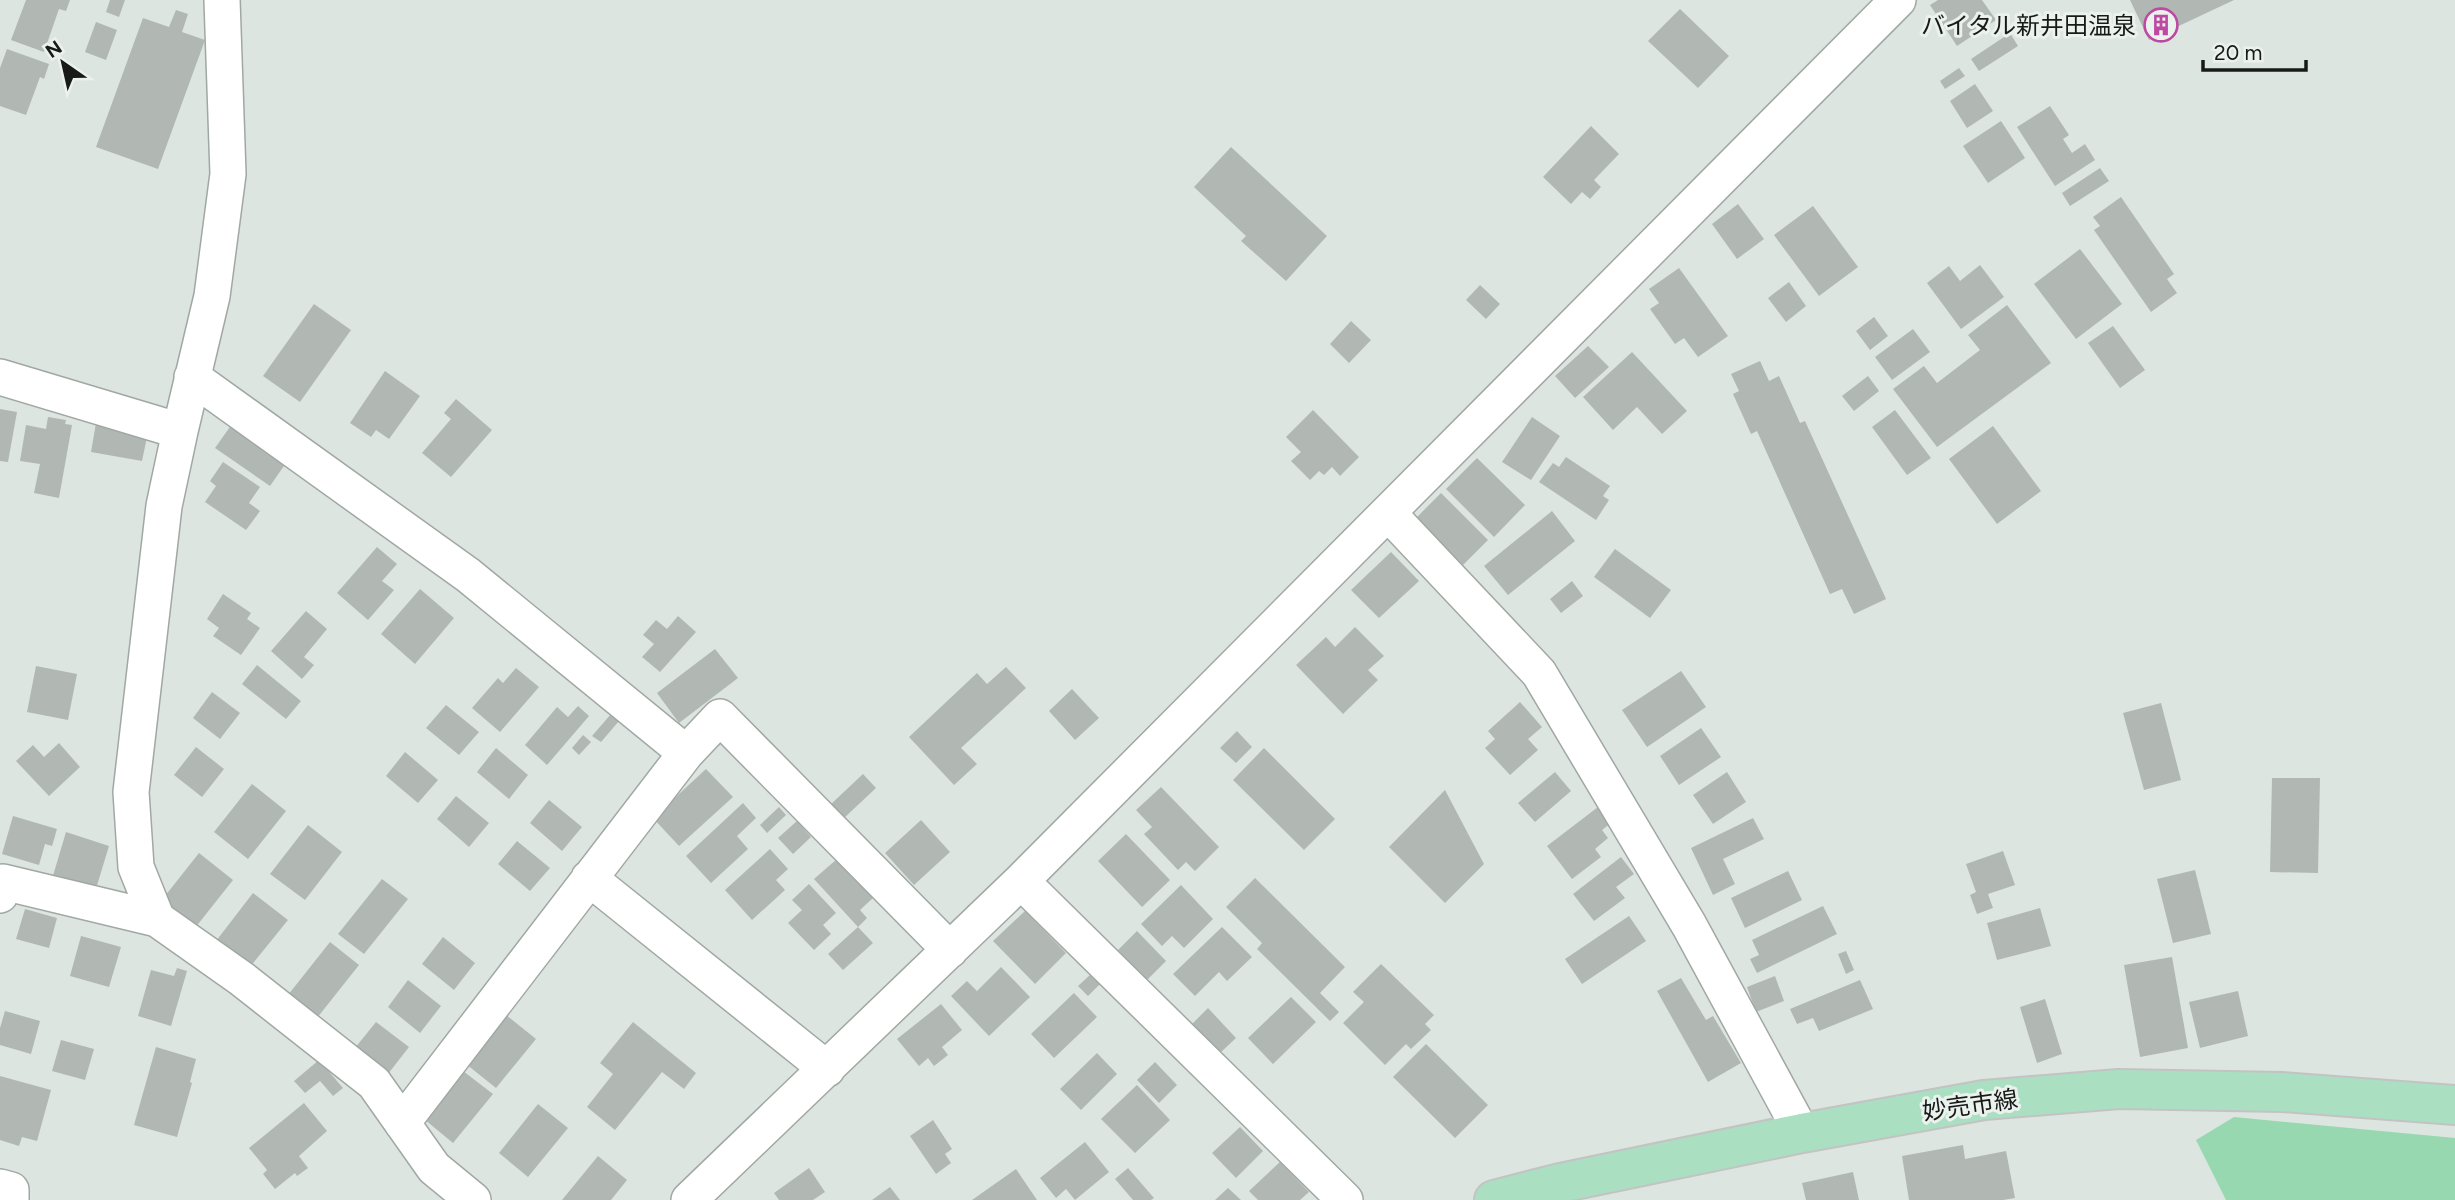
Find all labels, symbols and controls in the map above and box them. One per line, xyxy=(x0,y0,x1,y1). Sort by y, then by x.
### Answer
building icon: バイタル新井田温泉 xyxy=(2142,6,2180,44)
place label: バイタル新井田温泉 xyxy=(1921,11,2136,40)
north arrow xyxy=(28,28,98,98)
scale bar xyxy=(2203,28,2306,72)
text: N xyxy=(41,36,66,63)
text: 20 m xyxy=(2214,40,2262,65)
street label: 妙売市線 xyxy=(1920,1084,2020,1126)

